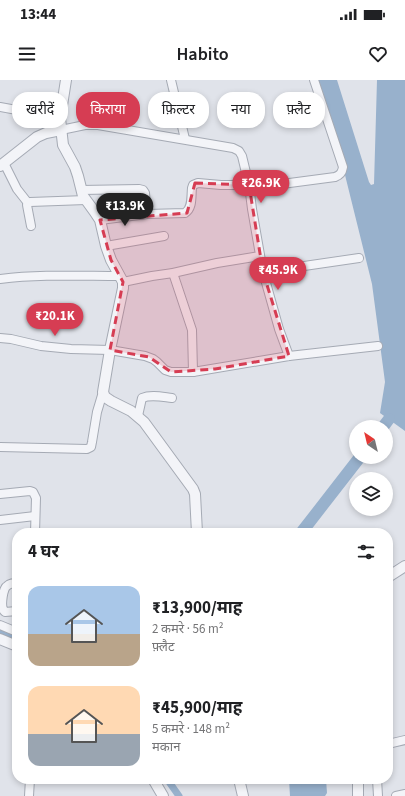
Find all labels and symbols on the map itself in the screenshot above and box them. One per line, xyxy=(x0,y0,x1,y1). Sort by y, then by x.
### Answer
pin: ₹26.9K xyxy=(228,170,294,204)
pin: ₹13.9K xyxy=(92,193,158,227)
pin: ₹45.9K xyxy=(245,257,311,291)
pin: ₹20.1K xyxy=(22,303,88,337)
north arrow xyxy=(349,420,393,464)

